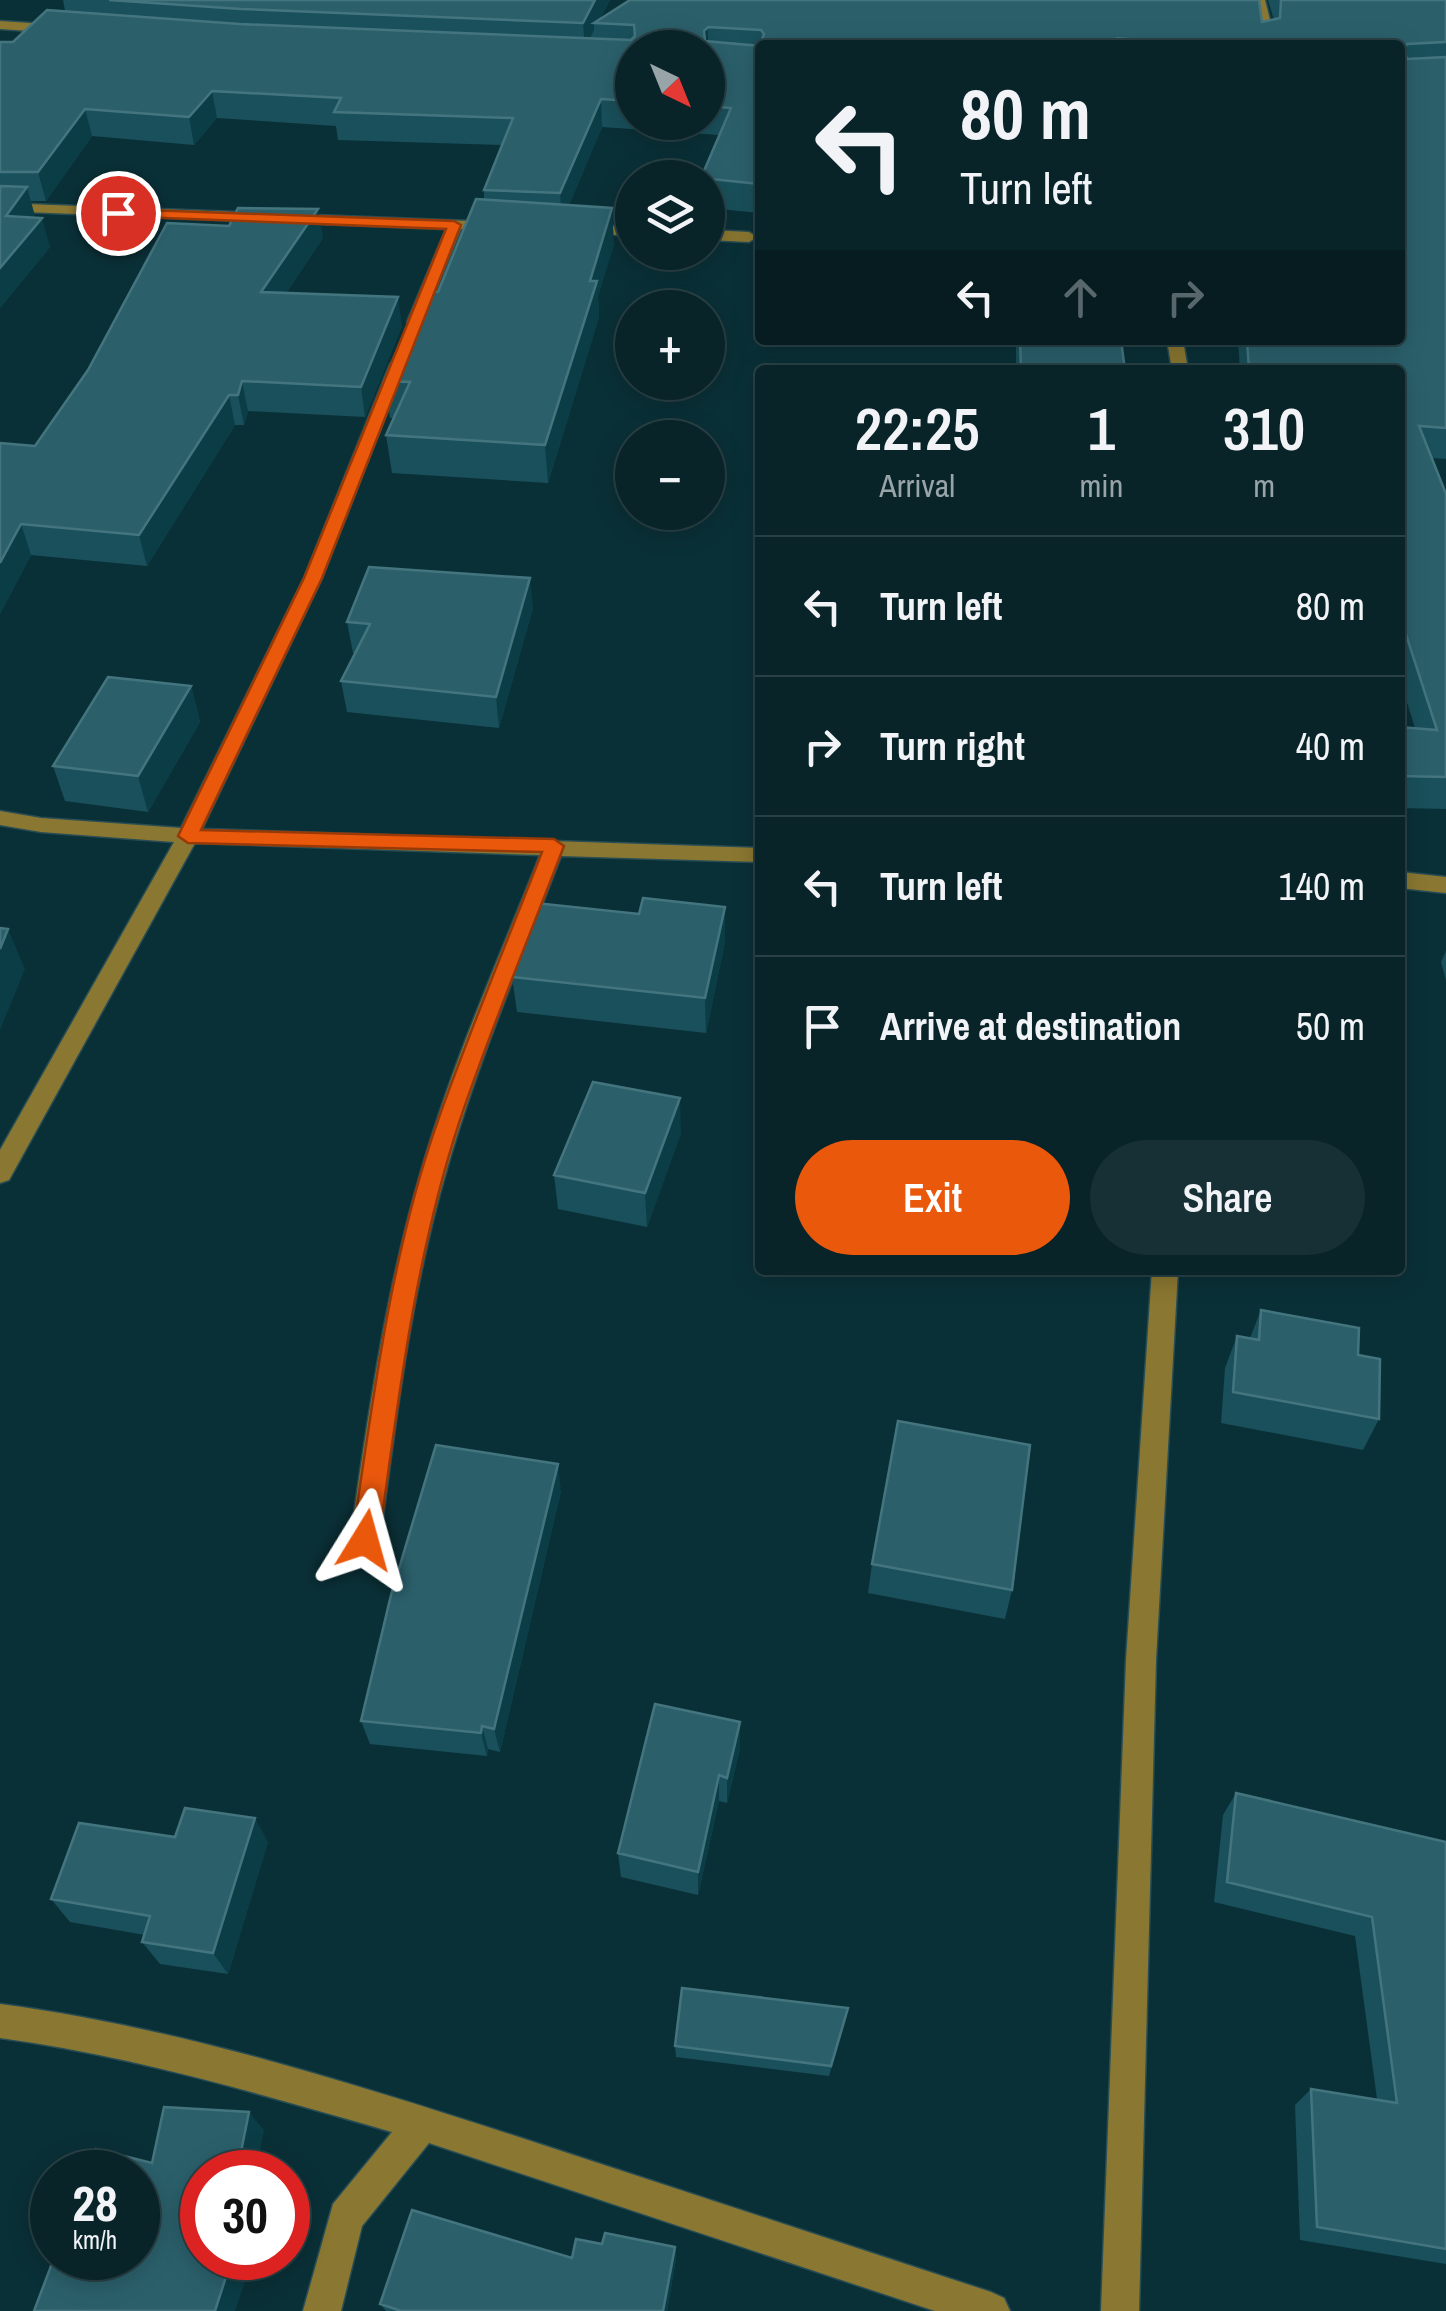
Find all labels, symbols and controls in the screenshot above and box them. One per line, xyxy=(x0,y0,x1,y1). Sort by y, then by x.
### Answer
north arrow xyxy=(615,30,725,140)
map controls xyxy=(615,30,725,530)
text: 80 m xyxy=(960,67,1091,161)
icon: left xyxy=(795,80,925,210)
text: Turn left xyxy=(960,157,1092,218)
button: layers xyxy=(615,160,725,270)
pin xyxy=(76,171,161,256)
icon: arrive xyxy=(91,186,146,241)
icon: left xyxy=(948,270,1003,325)
icon: ahead xyxy=(1053,270,1108,325)
icon: right xyxy=(1158,270,1213,325)
button: + xyxy=(615,290,725,400)
text: 22:25 xyxy=(855,388,980,469)
text: 1 xyxy=(1088,388,1115,469)
text: 310 xyxy=(1223,388,1305,469)
button: − xyxy=(615,420,725,530)
text: Arrival xyxy=(879,464,955,507)
text: min xyxy=(1080,464,1123,507)
text: m xyxy=(1253,464,1275,507)
icon: left xyxy=(795,579,850,634)
text: Turn left xyxy=(880,581,1002,632)
text: 80 m xyxy=(1296,581,1365,632)
icon: right xyxy=(795,719,850,774)
text: Turn right xyxy=(880,721,1025,772)
text: 40 m xyxy=(1296,721,1365,772)
icon: left xyxy=(795,859,850,914)
text: Turn left xyxy=(880,861,1002,912)
text: 140 m xyxy=(1278,861,1365,912)
icon: arrive xyxy=(795,999,850,1054)
text: Arrive at destination xyxy=(880,1001,1181,1052)
text: 50 m xyxy=(1296,1001,1365,1052)
button: Exit xyxy=(795,1140,1070,1255)
button: Share xyxy=(1090,1140,1365,1255)
position arrow xyxy=(313,1488,417,1592)
speed limit sign: 30 xyxy=(180,2150,310,2280)
text: 28 xyxy=(72,2169,118,2237)
text: km/h xyxy=(73,2223,117,2257)

